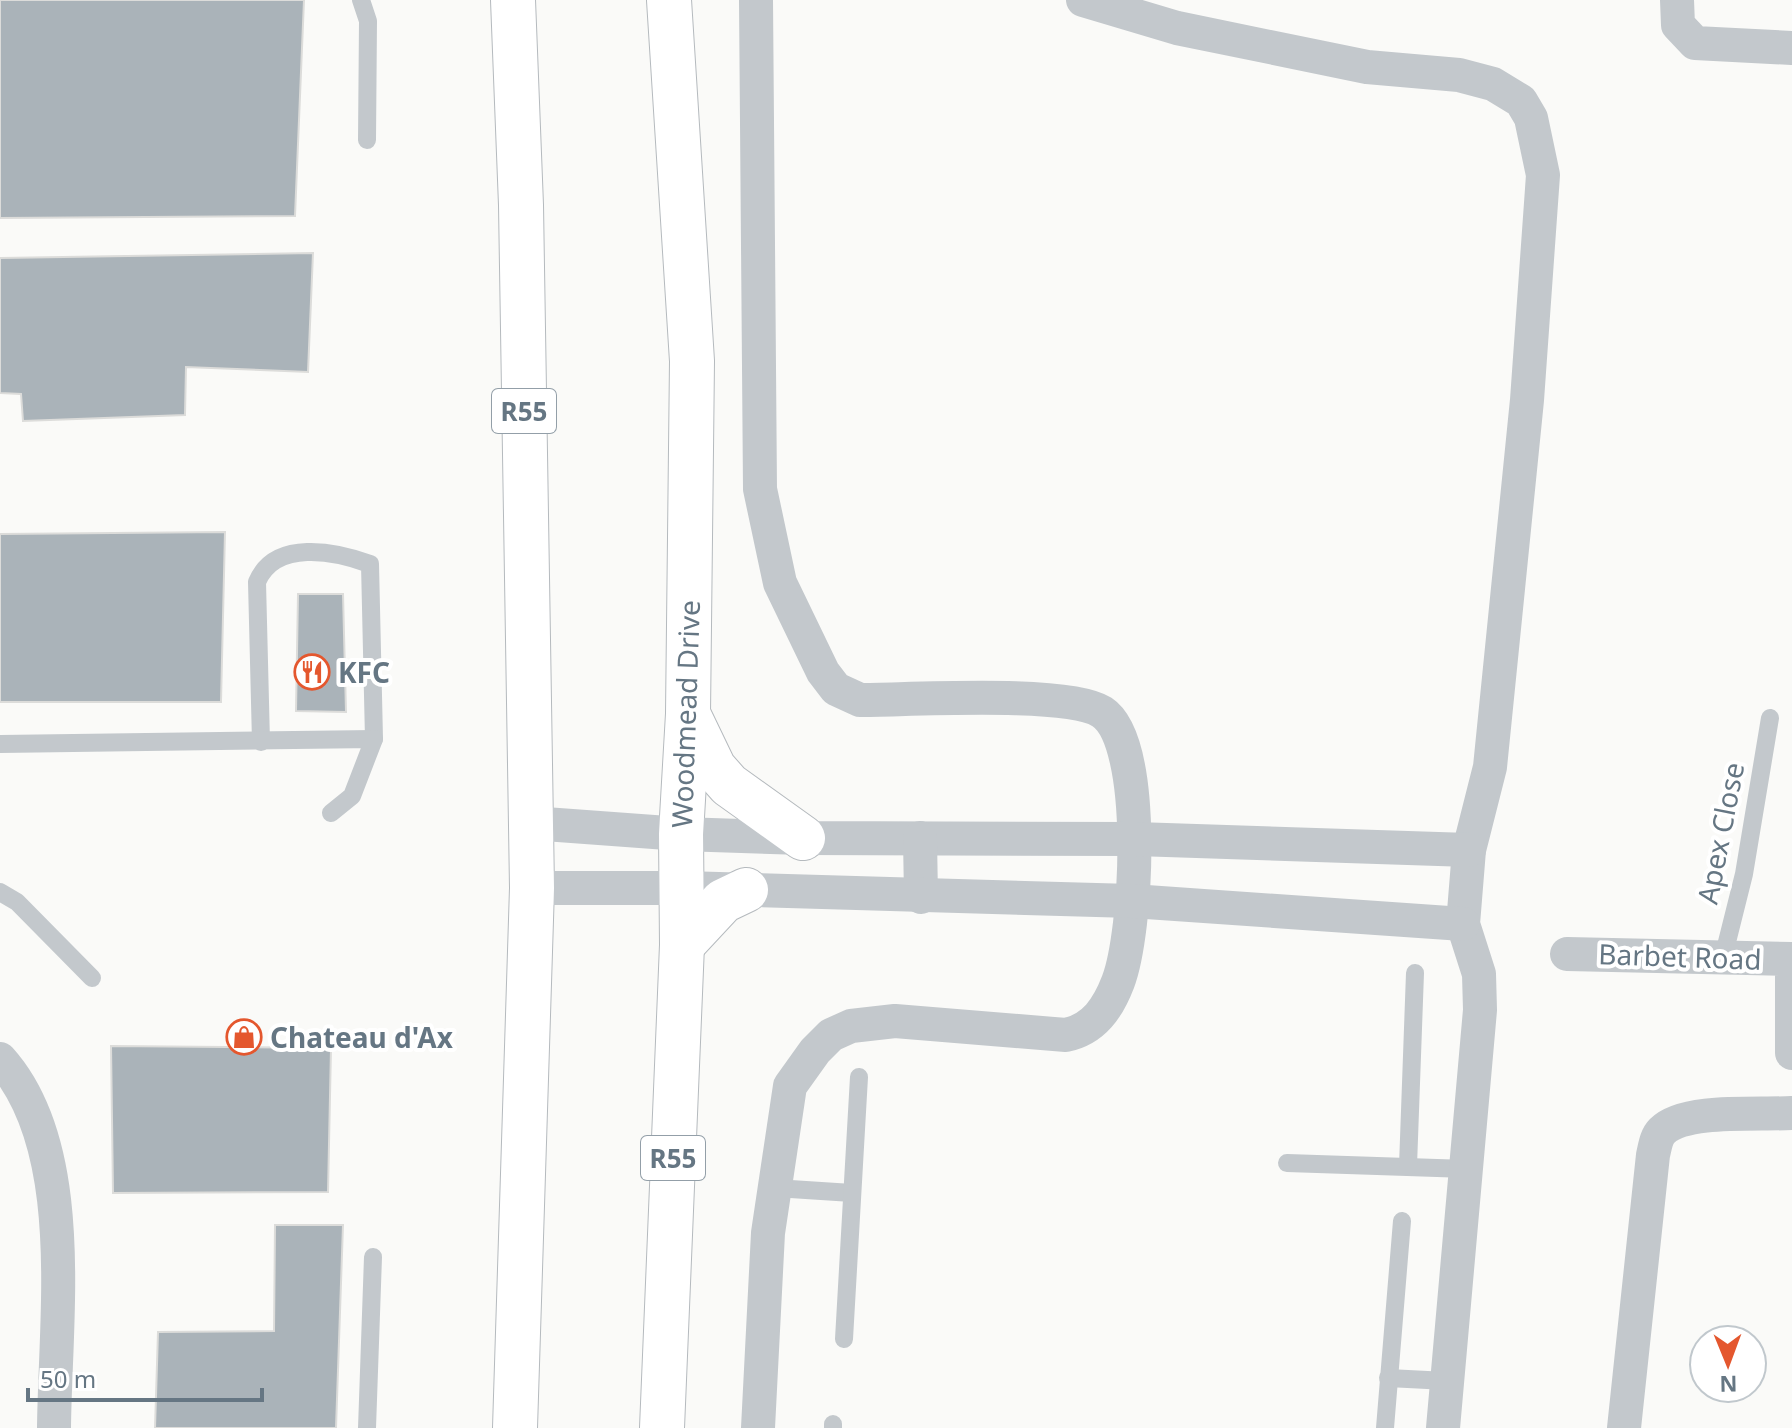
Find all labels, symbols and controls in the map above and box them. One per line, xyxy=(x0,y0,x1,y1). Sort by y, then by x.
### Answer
road number: R55 xyxy=(492,389,556,433)
street label: Woodmead Drive xyxy=(662,599,708,829)
restaurant icon: KFC xyxy=(293,653,331,691)
place label: KFC xyxy=(338,653,390,691)
street label: Apex Close xyxy=(1688,759,1752,907)
street label: Barbet Road xyxy=(1598,934,1762,978)
shop icon: Chateau d'Ax xyxy=(225,1018,263,1056)
place label: Chateau d'Ax xyxy=(270,1018,454,1056)
road number: R55 xyxy=(641,1136,705,1180)
north arrow xyxy=(1688,1324,1768,1404)
scale bar xyxy=(28,1352,262,1402)
text: 50 m xyxy=(40,1362,96,1395)
text: N xyxy=(1719,1370,1738,1400)

